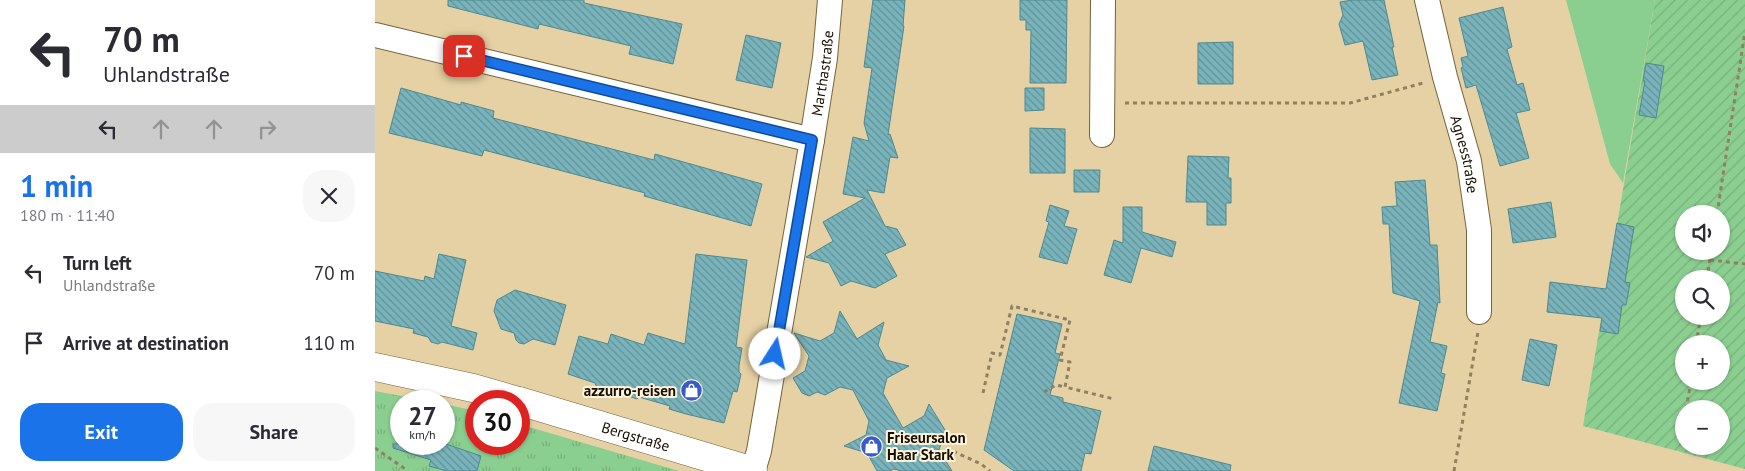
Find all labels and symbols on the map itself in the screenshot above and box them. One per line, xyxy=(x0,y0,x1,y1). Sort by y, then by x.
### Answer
street label: Marthastraße xyxy=(806,30,837,117)
pin xyxy=(443,35,485,77)
street label: Agnesstraße xyxy=(1447,113,1483,194)
position arrow xyxy=(748,327,800,379)
shop icon: azzurro-reisen xyxy=(680,378,704,402)
place label: azzurro-reisen xyxy=(584,381,676,400)
speed limit sign: 30 xyxy=(465,390,530,455)
street label: Bergstraße xyxy=(600,417,672,455)
place label: Friseursalon Haar Stark xyxy=(887,428,966,464)
shop icon: Friseursalon Haar Stark xyxy=(859,434,883,458)

